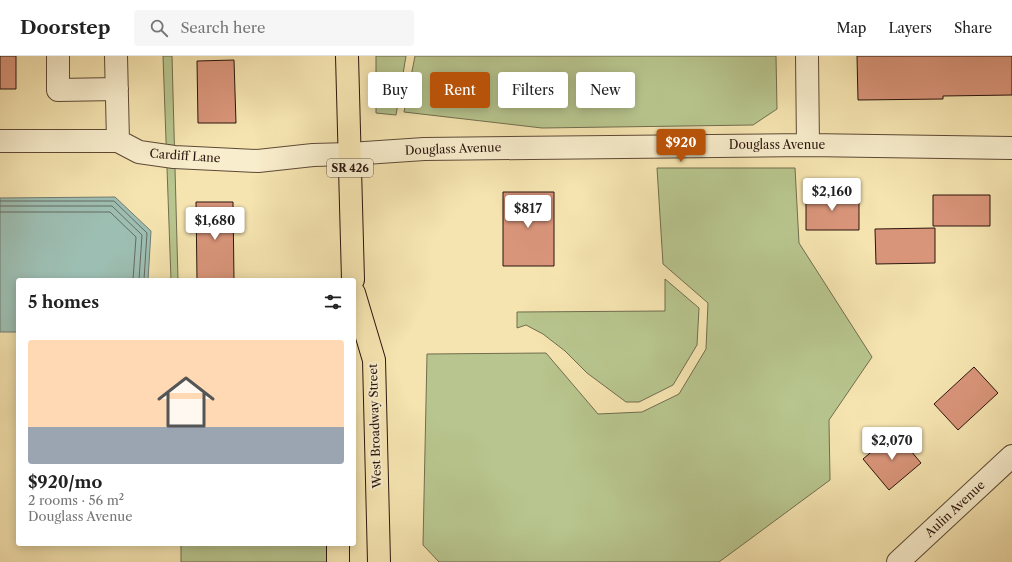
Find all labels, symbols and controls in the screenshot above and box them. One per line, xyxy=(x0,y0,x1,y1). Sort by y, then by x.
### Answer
search box xyxy=(134,10,414,46)
text: Doorstep xyxy=(20,16,110,39)
icon: search xyxy=(148,17,170,39)
text: Search here xyxy=(180,18,265,37)
text: Map xyxy=(836,19,866,37)
text: Layers xyxy=(888,19,932,37)
text: Share xyxy=(954,19,992,37)
chip: Buy xyxy=(368,72,422,108)
chip: Rent xyxy=(430,72,490,108)
chip: Filters xyxy=(498,72,568,108)
chip: New xyxy=(576,72,635,108)
pin: $920 xyxy=(657,129,705,163)
text: $920 xyxy=(666,134,696,150)
street label: Douglass Avenue xyxy=(729,137,826,152)
street label: Douglass Avenue xyxy=(404,139,502,158)
street label: Cardiff Lane xyxy=(149,146,221,165)
road number: SR 426 xyxy=(327,159,373,177)
pin: $2,160 xyxy=(799,178,865,212)
text: $2,160 xyxy=(812,183,852,199)
pin: $817 xyxy=(504,195,552,229)
text: $817 xyxy=(514,200,542,216)
pin: $1,680 xyxy=(182,207,248,241)
text: $1,680 xyxy=(195,212,235,228)
icon: filters xyxy=(322,291,344,313)
text: 5 homes xyxy=(28,292,99,312)
street label: West Broadway Street xyxy=(365,363,384,490)
icon: home xyxy=(150,366,222,438)
pin: $2,070 xyxy=(859,427,925,461)
text: $2,070 xyxy=(871,432,913,448)
text: $920/mo xyxy=(28,472,102,492)
street label: Aulin Avenue xyxy=(921,477,988,541)
text: 2 rooms · 56 m² xyxy=(28,492,124,508)
text: Douglass Avenue xyxy=(28,508,133,524)

